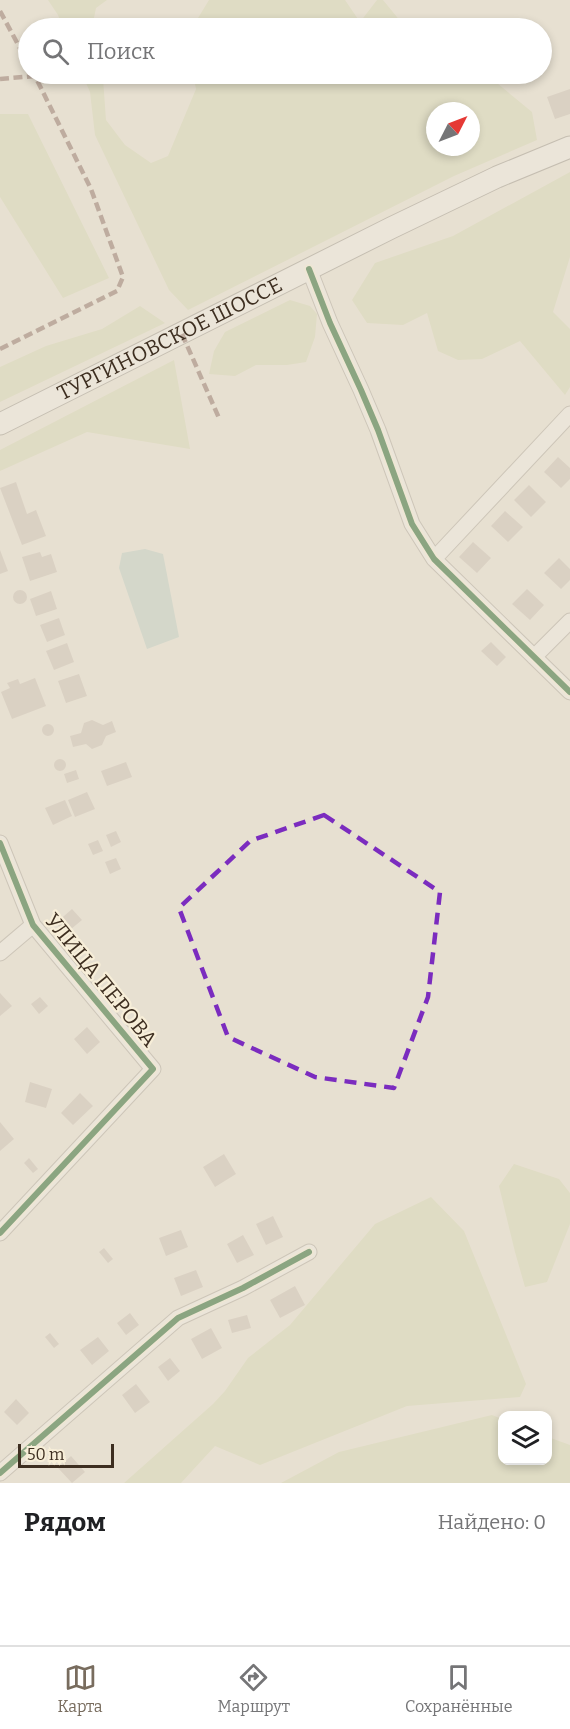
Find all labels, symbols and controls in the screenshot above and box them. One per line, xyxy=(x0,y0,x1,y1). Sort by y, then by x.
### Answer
search box xyxy=(18,18,552,84)
icon: search xyxy=(39,35,72,68)
text: Поиск xyxy=(87,38,155,65)
north arrow xyxy=(426,102,480,156)
street label: ТУРГИНОВСКОЕ ШОССЕ xyxy=(53,272,287,406)
street label: УЛИЦА ПЕРОВА xyxy=(39,908,163,1052)
map controls xyxy=(498,1411,552,1465)
button: layers xyxy=(498,1411,552,1465)
scale bar xyxy=(18,1441,114,1468)
text: 50 m xyxy=(27,1445,64,1464)
text: Рядом xyxy=(24,1507,106,1538)
text: Найдено: 0 xyxy=(438,1510,546,1534)
tab: Карта xyxy=(57,1661,103,1716)
tab: Маршрут xyxy=(218,1661,290,1716)
tab: Сохранённые xyxy=(405,1661,513,1716)

